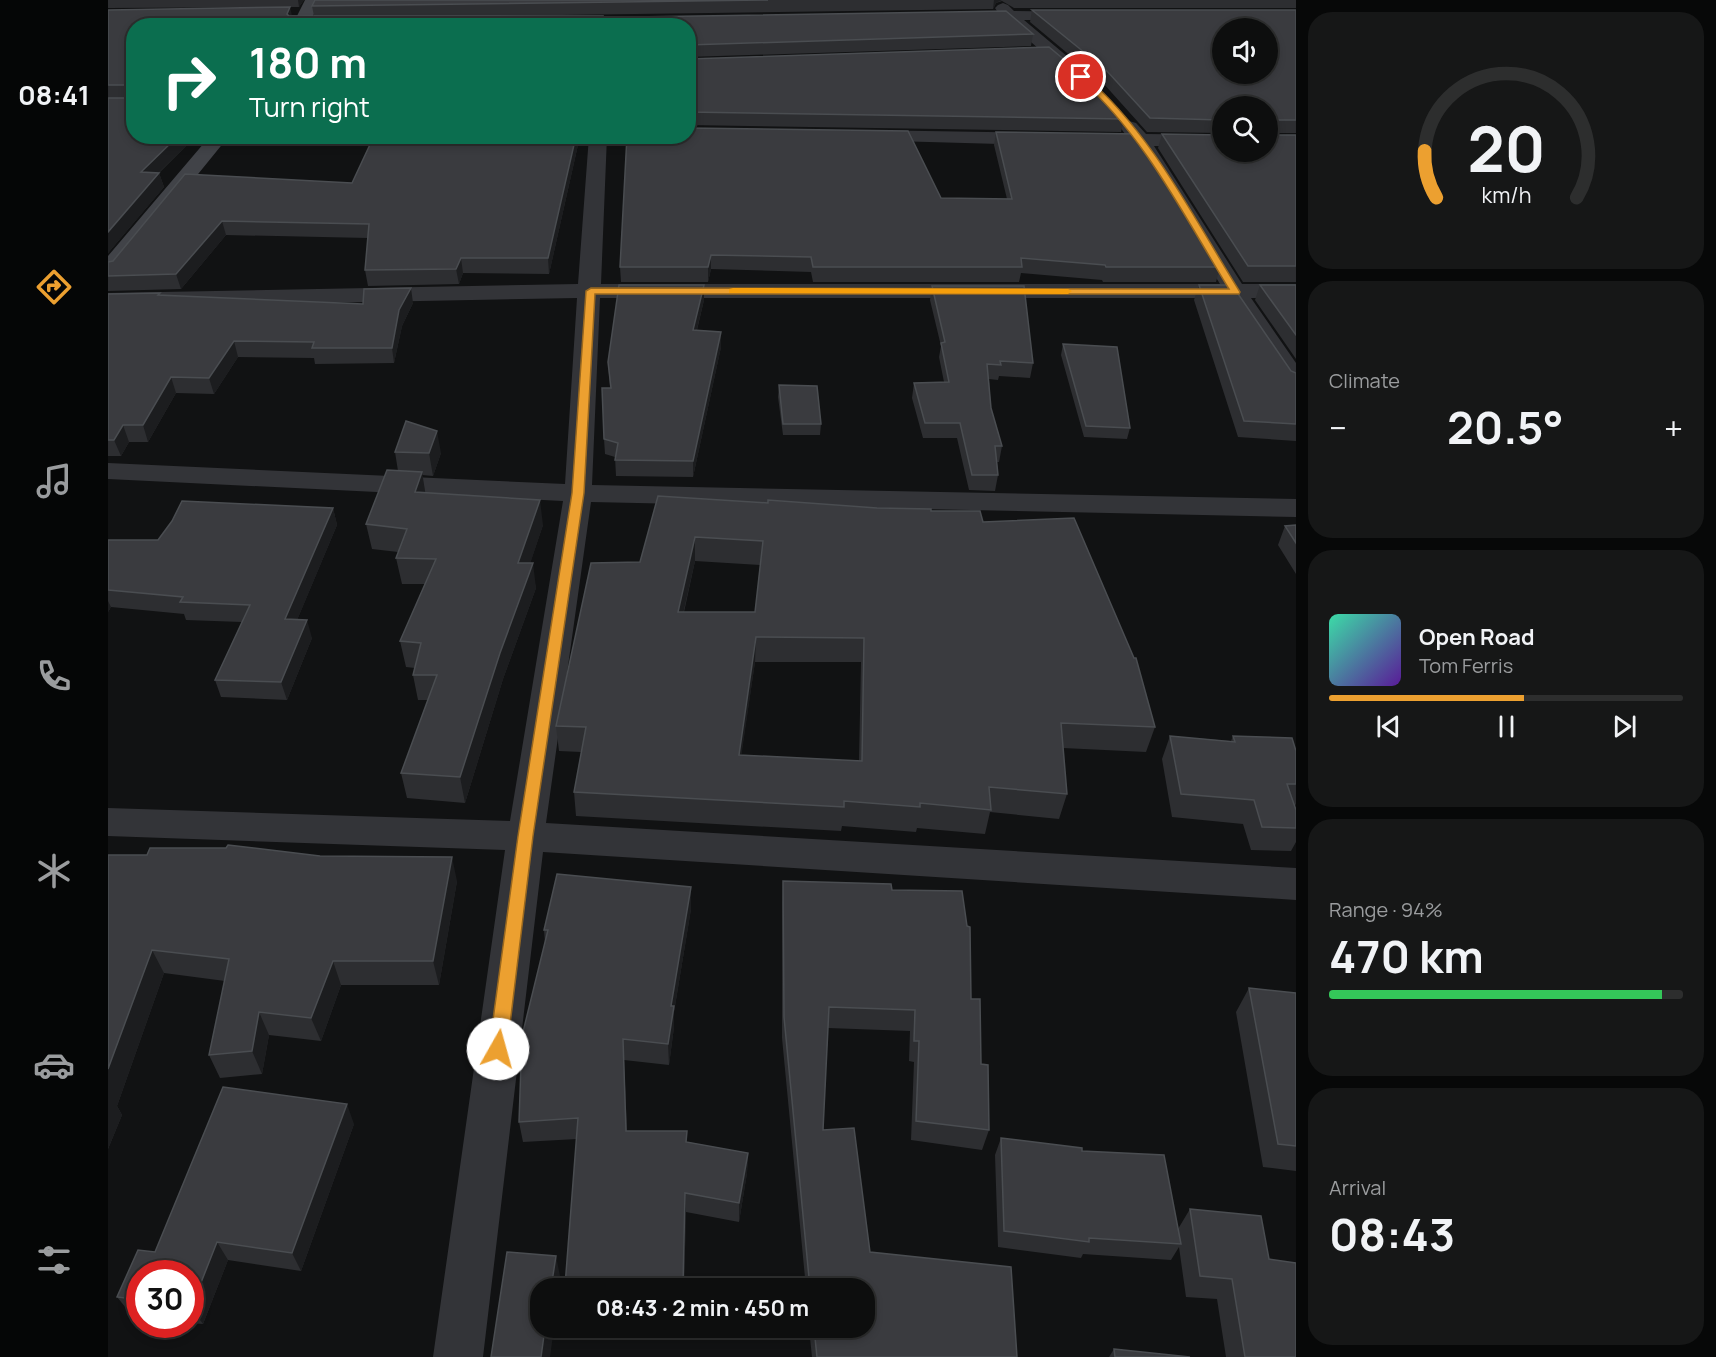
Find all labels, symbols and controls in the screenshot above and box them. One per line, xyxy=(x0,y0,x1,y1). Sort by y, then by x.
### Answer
map controls xyxy=(1212,18,1278,162)
button: sound xyxy=(1212,18,1278,84)
text: 180 m xyxy=(249,33,367,91)
icon: right xyxy=(150,42,228,120)
pin xyxy=(1055,51,1106,102)
icon: arrive xyxy=(1064,60,1097,93)
text: 08:41 xyxy=(18,76,90,113)
text: Turn right xyxy=(249,88,370,125)
button: search xyxy=(1212,96,1278,162)
text: 20 xyxy=(1467,105,1545,191)
text: km/h xyxy=(1481,180,1531,209)
icon: directions xyxy=(33,266,75,308)
text: Climate xyxy=(1329,367,1400,394)
text: 20.5° xyxy=(1447,396,1564,458)
text: − xyxy=(1329,405,1347,450)
text: + xyxy=(1664,405,1683,450)
icon: music xyxy=(33,460,75,502)
text: Open Road xyxy=(1419,622,1534,652)
text: Tom Ferris xyxy=(1419,652,1513,679)
icon: phone xyxy=(33,655,75,697)
icon: previous xyxy=(1372,710,1405,743)
icon: pause xyxy=(1490,710,1523,743)
icon: next xyxy=(1608,710,1641,743)
icon: climate xyxy=(33,850,75,892)
text: Range · 94% xyxy=(1329,896,1443,923)
text: 470 km xyxy=(1329,925,1484,987)
position arrow xyxy=(466,1017,530,1081)
icon: car xyxy=(33,1044,75,1086)
text: Arrival xyxy=(1329,1174,1386,1201)
text: 08:43 xyxy=(1329,1203,1455,1265)
icon: filters xyxy=(33,1239,75,1281)
speed limit sign: 30 xyxy=(126,1260,204,1338)
text: 08:43 · 2 min · 450 m xyxy=(596,1293,809,1323)

